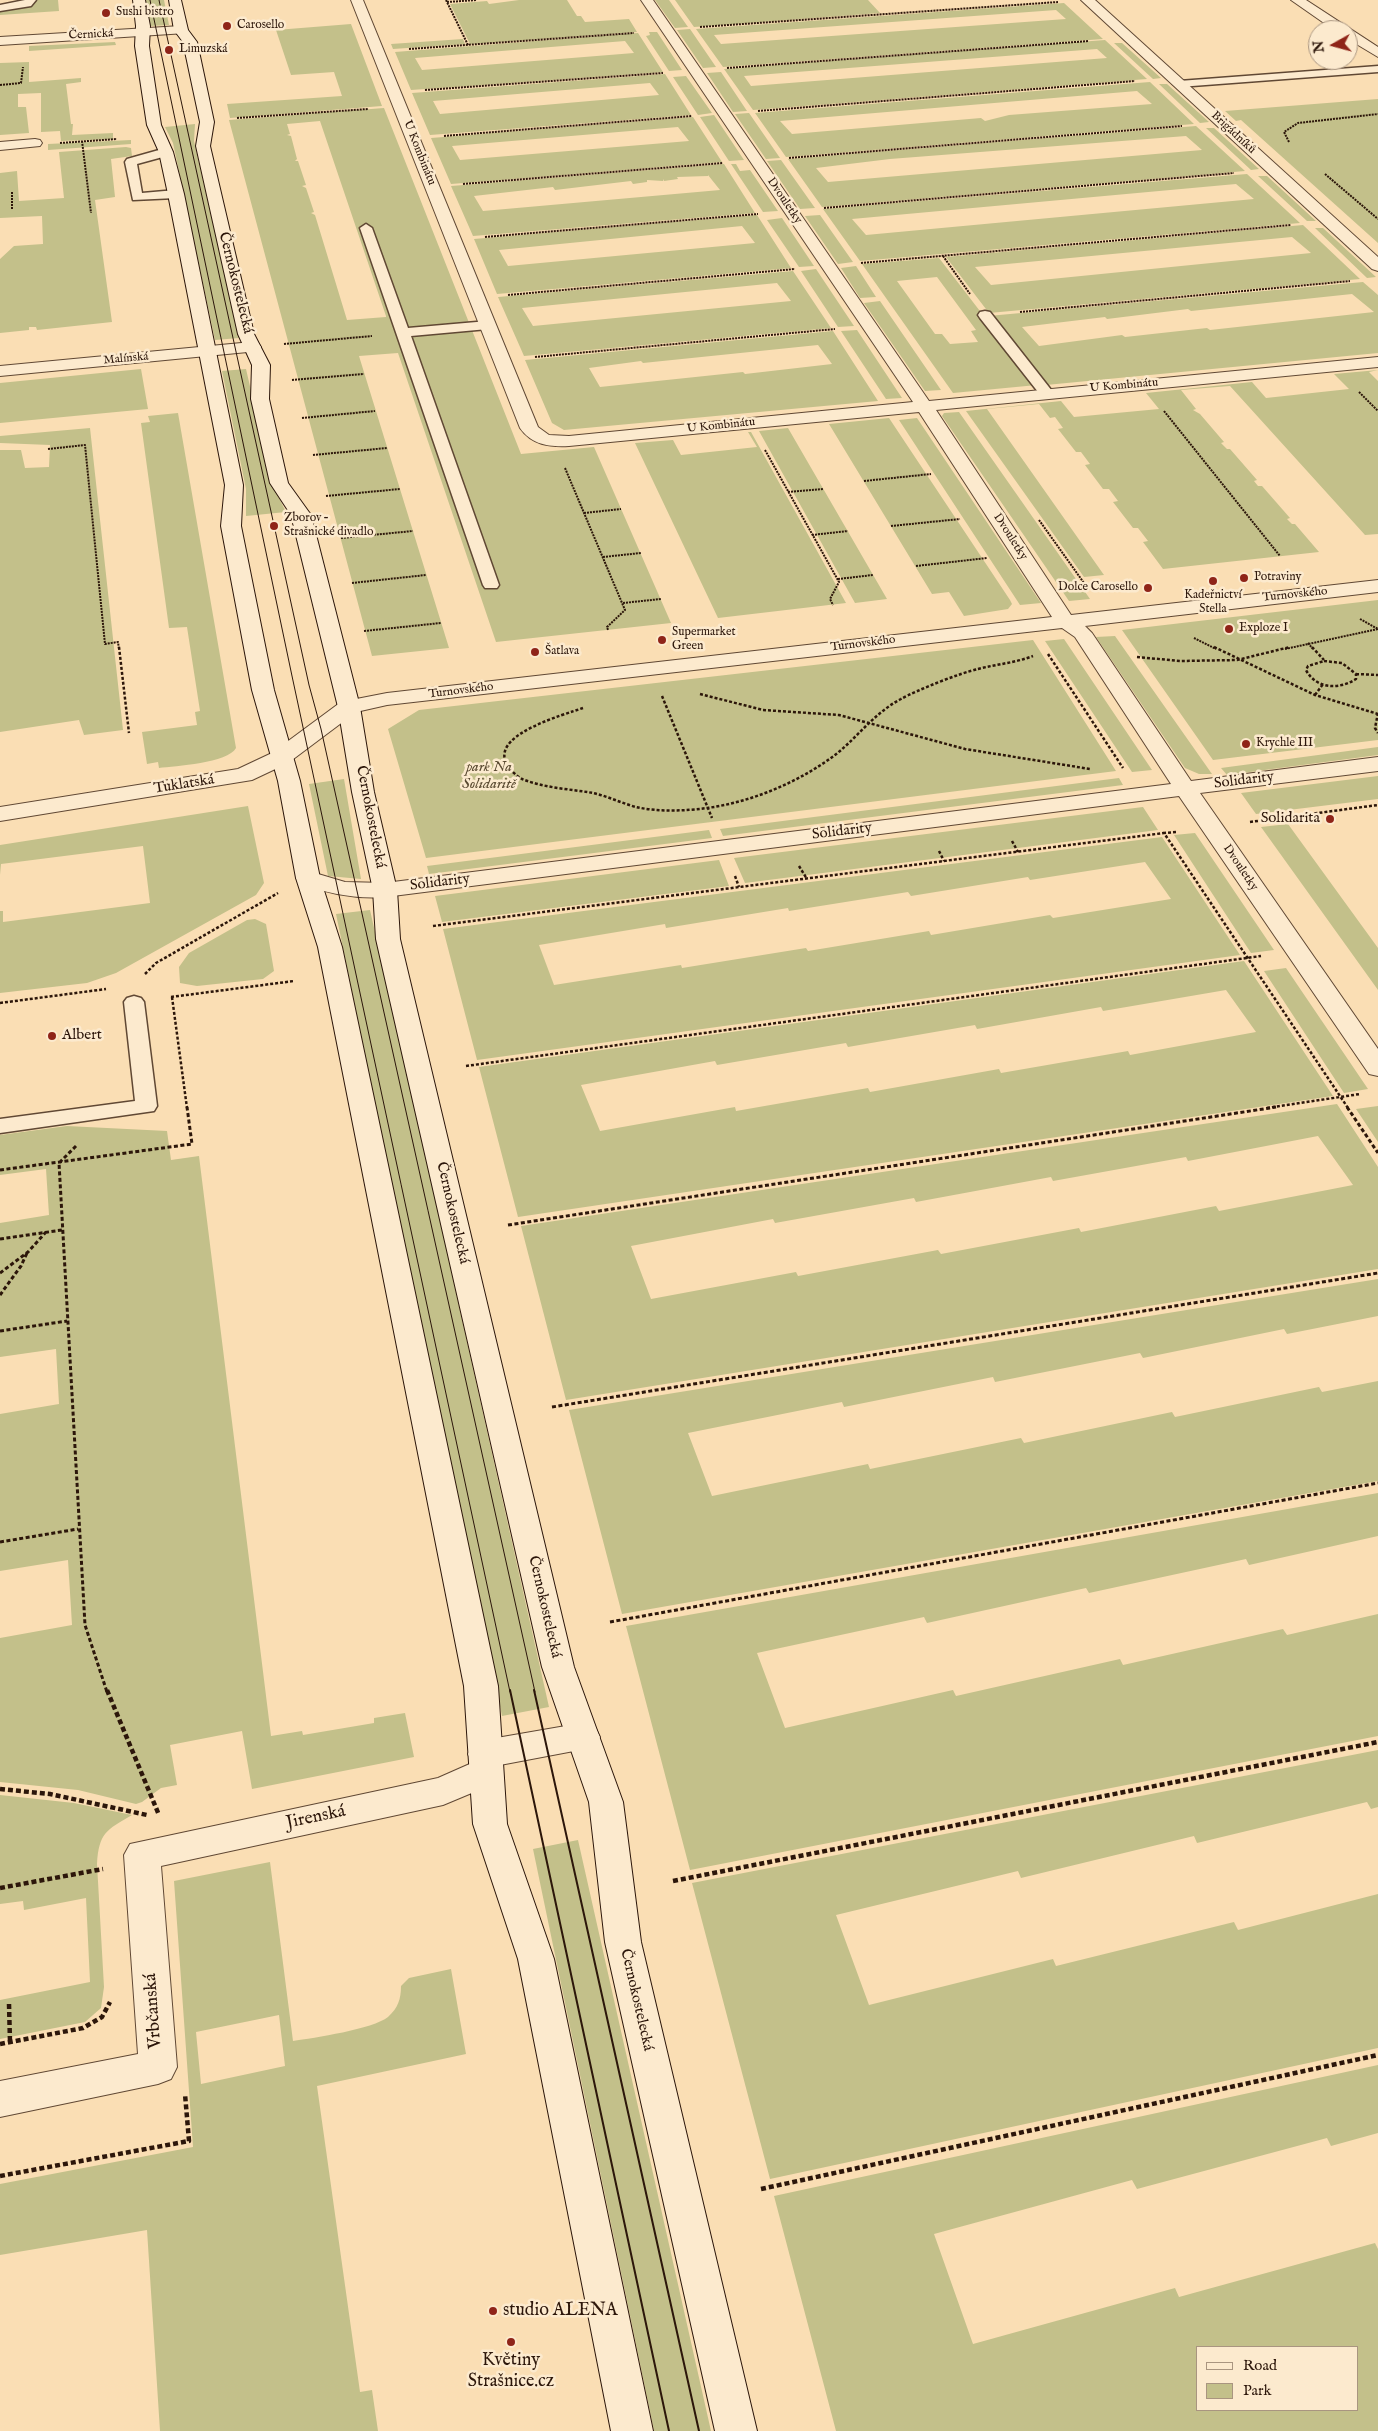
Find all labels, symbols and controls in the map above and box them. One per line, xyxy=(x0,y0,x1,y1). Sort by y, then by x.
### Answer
place label: Sushi bistro xyxy=(116,6,174,20)
marker: Sushi bistro xyxy=(100,7,112,19)
place label: Carosello xyxy=(237,19,284,33)
marker: Carosello xyxy=(221,20,233,32)
north arrow xyxy=(1308,20,1358,70)
street label: Černická xyxy=(68,27,114,43)
text: N xyxy=(1309,40,1329,54)
place label: Limuzská xyxy=(179,43,228,57)
marker: Limuzská xyxy=(163,44,175,56)
street label: Brigádníků xyxy=(1208,109,1258,157)
street label: U Kombinátu xyxy=(399,118,439,188)
street label: Dvouletky xyxy=(763,175,805,227)
street label: Černokostelecká xyxy=(214,230,256,336)
street label: Malínská xyxy=(103,350,149,368)
street label: U Kombinátu xyxy=(1089,376,1159,396)
street label: U Kombinátu xyxy=(686,415,756,437)
street label: Dvouletky xyxy=(990,511,1030,563)
place label: Zborov – Strašnické divadlo xyxy=(284,512,373,540)
marker: Zborov – Strašnické divadlo xyxy=(268,520,280,532)
place label: Potraviny xyxy=(1254,571,1301,585)
marker: Potraviny xyxy=(1238,572,1250,584)
marker: Kadeřnictví Stella xyxy=(1207,575,1219,587)
place label: Dolce Carosello xyxy=(1058,581,1138,595)
marker: Dolce Carosello xyxy=(1142,582,1154,594)
street label: Turnovského xyxy=(1262,584,1328,606)
place label: Kadeřnictví Stella xyxy=(1184,589,1242,617)
place label: Exploze I xyxy=(1239,622,1288,636)
marker: Exploze I xyxy=(1223,623,1235,635)
place label: Supermarket Green xyxy=(672,626,736,654)
street label: Turnovského xyxy=(830,633,896,655)
marker: Supermarket Green xyxy=(656,634,668,646)
place label: Šatlava xyxy=(545,645,579,659)
marker: Šatlava xyxy=(529,646,541,658)
street label: Turnovského xyxy=(428,680,494,702)
place label: Krychle III xyxy=(1256,737,1313,751)
marker: Krychle III xyxy=(1240,738,1252,750)
park label: park Na Solidaritě xyxy=(462,759,516,794)
street label: Černokostelecká xyxy=(351,764,389,870)
street label: Solidarity xyxy=(1213,768,1275,794)
street label: Tuklatská xyxy=(152,771,216,799)
place label: Solidarita xyxy=(1261,810,1320,828)
marker: Solidarita xyxy=(1324,813,1336,825)
street label: Solidarity xyxy=(811,819,873,845)
street label: Dvouletky xyxy=(1219,842,1261,894)
street label: Solidarity xyxy=(409,870,471,896)
place label: Albert xyxy=(62,1027,102,1045)
marker: Albert xyxy=(46,1030,58,1042)
street label: Černokostelecká xyxy=(432,1160,472,1266)
street label: Černokostelecká xyxy=(524,1554,564,1660)
street label: Jirenská xyxy=(284,1801,348,1835)
street label: Černokostelecká xyxy=(616,1947,656,2053)
street label: Vrbčanská xyxy=(141,1972,167,2050)
place label: studio ALENA xyxy=(503,2300,618,2322)
marker: studio ALENA xyxy=(487,2305,499,2317)
marker: Květiny Strašnice.cz xyxy=(505,2336,517,2348)
legend xyxy=(1196,2346,1358,2411)
place label: Květiny Strašnice.cz xyxy=(468,2350,554,2392)
text: Road xyxy=(1243,2356,1277,2375)
text: Park xyxy=(1243,2381,1272,2400)

